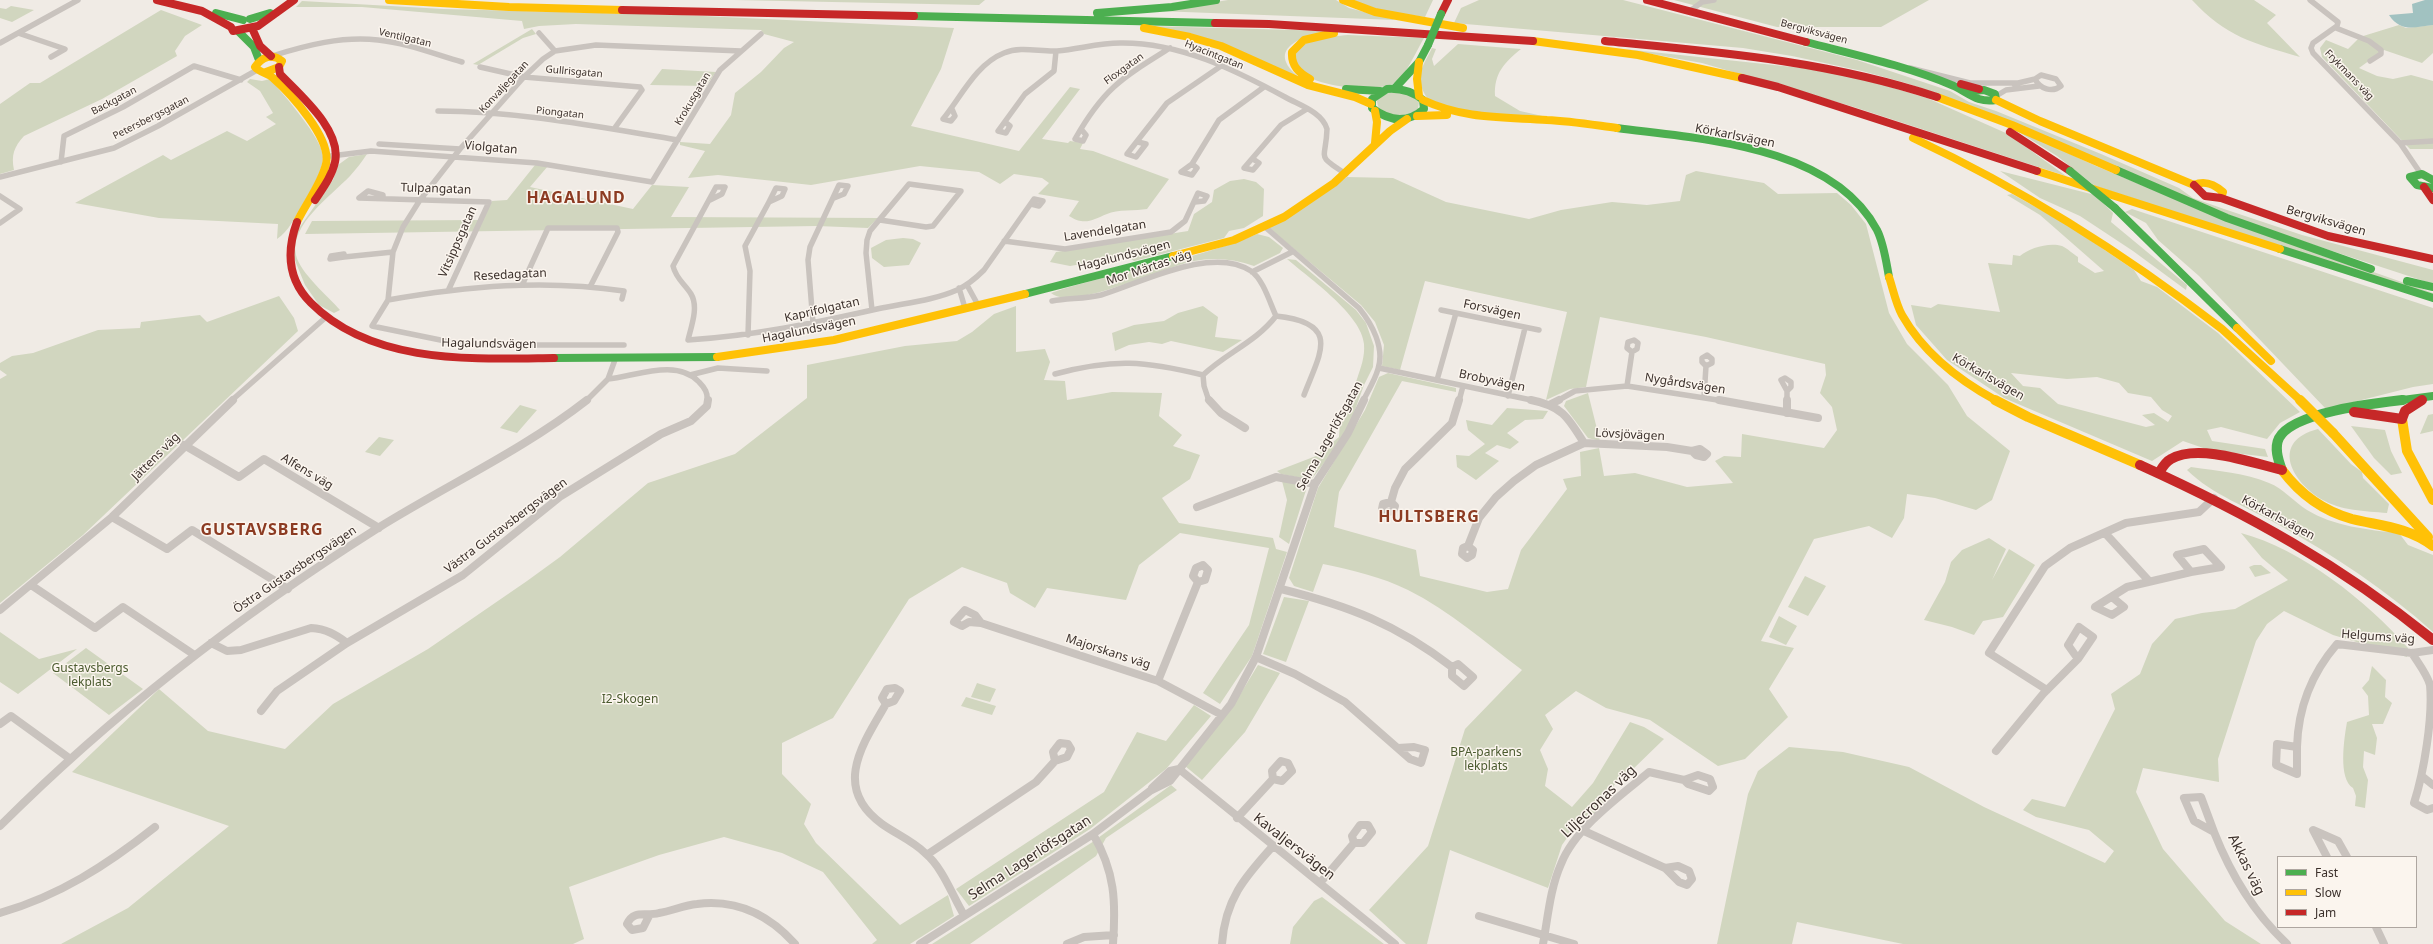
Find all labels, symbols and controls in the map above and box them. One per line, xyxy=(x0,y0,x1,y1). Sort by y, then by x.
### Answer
street label: Bergviksvägen xyxy=(1779,17,1849,47)
street label: Ventilgatan xyxy=(378,26,432,50)
street label: Hyacintgatan xyxy=(1183,38,1245,72)
street label: Frykmans väg xyxy=(2322,47,2376,103)
street label: Floxgatan xyxy=(1102,51,1146,87)
street label: Konvaljegatan xyxy=(477,58,531,116)
street label: Gullrisgatan xyxy=(545,64,603,80)
street label: Krokusgatan xyxy=(672,70,714,128)
street label: Backgatan xyxy=(89,84,139,118)
street label: Petersbergsgatan xyxy=(111,94,191,142)
street label: Piongatan xyxy=(535,105,585,121)
street label: Körkarlsvägen xyxy=(1694,121,1776,151)
street label: Violgatan xyxy=(464,139,518,157)
street label: Tulpangatan xyxy=(400,181,472,197)
district label: HAGALUND xyxy=(526,188,626,208)
street label: Bergviksvägen xyxy=(2284,203,2368,239)
street label: Vitsippsgatan xyxy=(436,204,480,280)
street label: Lavendelgatan xyxy=(1063,217,1147,245)
street label: Hagalundsvägen xyxy=(1076,238,1172,274)
street label: Mor Märtas väg xyxy=(1104,247,1194,289)
street label: Resedagatan xyxy=(473,266,547,284)
street label: Kaprifolgatan xyxy=(783,294,861,326)
street label: Forsvägen xyxy=(1462,297,1522,323)
street label: Hagalundsvägen xyxy=(761,314,857,346)
street label: Hagalundsvägen xyxy=(441,336,537,352)
street label: Körkarlsvägen xyxy=(1949,351,2027,403)
street label: Brobyvägen xyxy=(1458,367,1526,395)
street label: Nygårdsvägen xyxy=(1644,371,1726,397)
street label: Selma Lagerlöfsgatan xyxy=(1294,379,1366,493)
street label: Lövsjövägen xyxy=(1595,426,1665,444)
street label: Jättens väg xyxy=(129,430,183,484)
street label: Alfens väg xyxy=(278,451,336,493)
street label: Västra Gustavsbergsvägen xyxy=(442,475,570,577)
street label: Körkarlsvägen xyxy=(2239,493,2317,543)
district label: HULTSBERG xyxy=(1378,507,1480,527)
district label: GUSTAVSBERG xyxy=(201,520,323,540)
street label: Östra Gustavsbergsvägen xyxy=(231,523,359,617)
street label: Helgums väg xyxy=(2341,627,2415,647)
street label: Majorskans väg xyxy=(1064,632,1152,672)
park label: Gustavsbergs lekplats xyxy=(52,662,128,690)
park label: I2-Skogen xyxy=(602,693,658,707)
park label: BPA-parkens lekplats xyxy=(1450,746,1522,774)
street label: Liljecronas väg xyxy=(1558,762,1640,842)
street label: Kavaljersvägen xyxy=(1250,810,1338,884)
street label: Selma Lagerlöfsgatan xyxy=(966,812,1094,904)
street label: Akkas väg xyxy=(2224,832,2268,898)
legend xyxy=(2277,856,2417,928)
text: Fast xyxy=(2315,864,2338,881)
text: Slow xyxy=(2315,884,2341,901)
text: Jam xyxy=(2315,904,2336,921)

